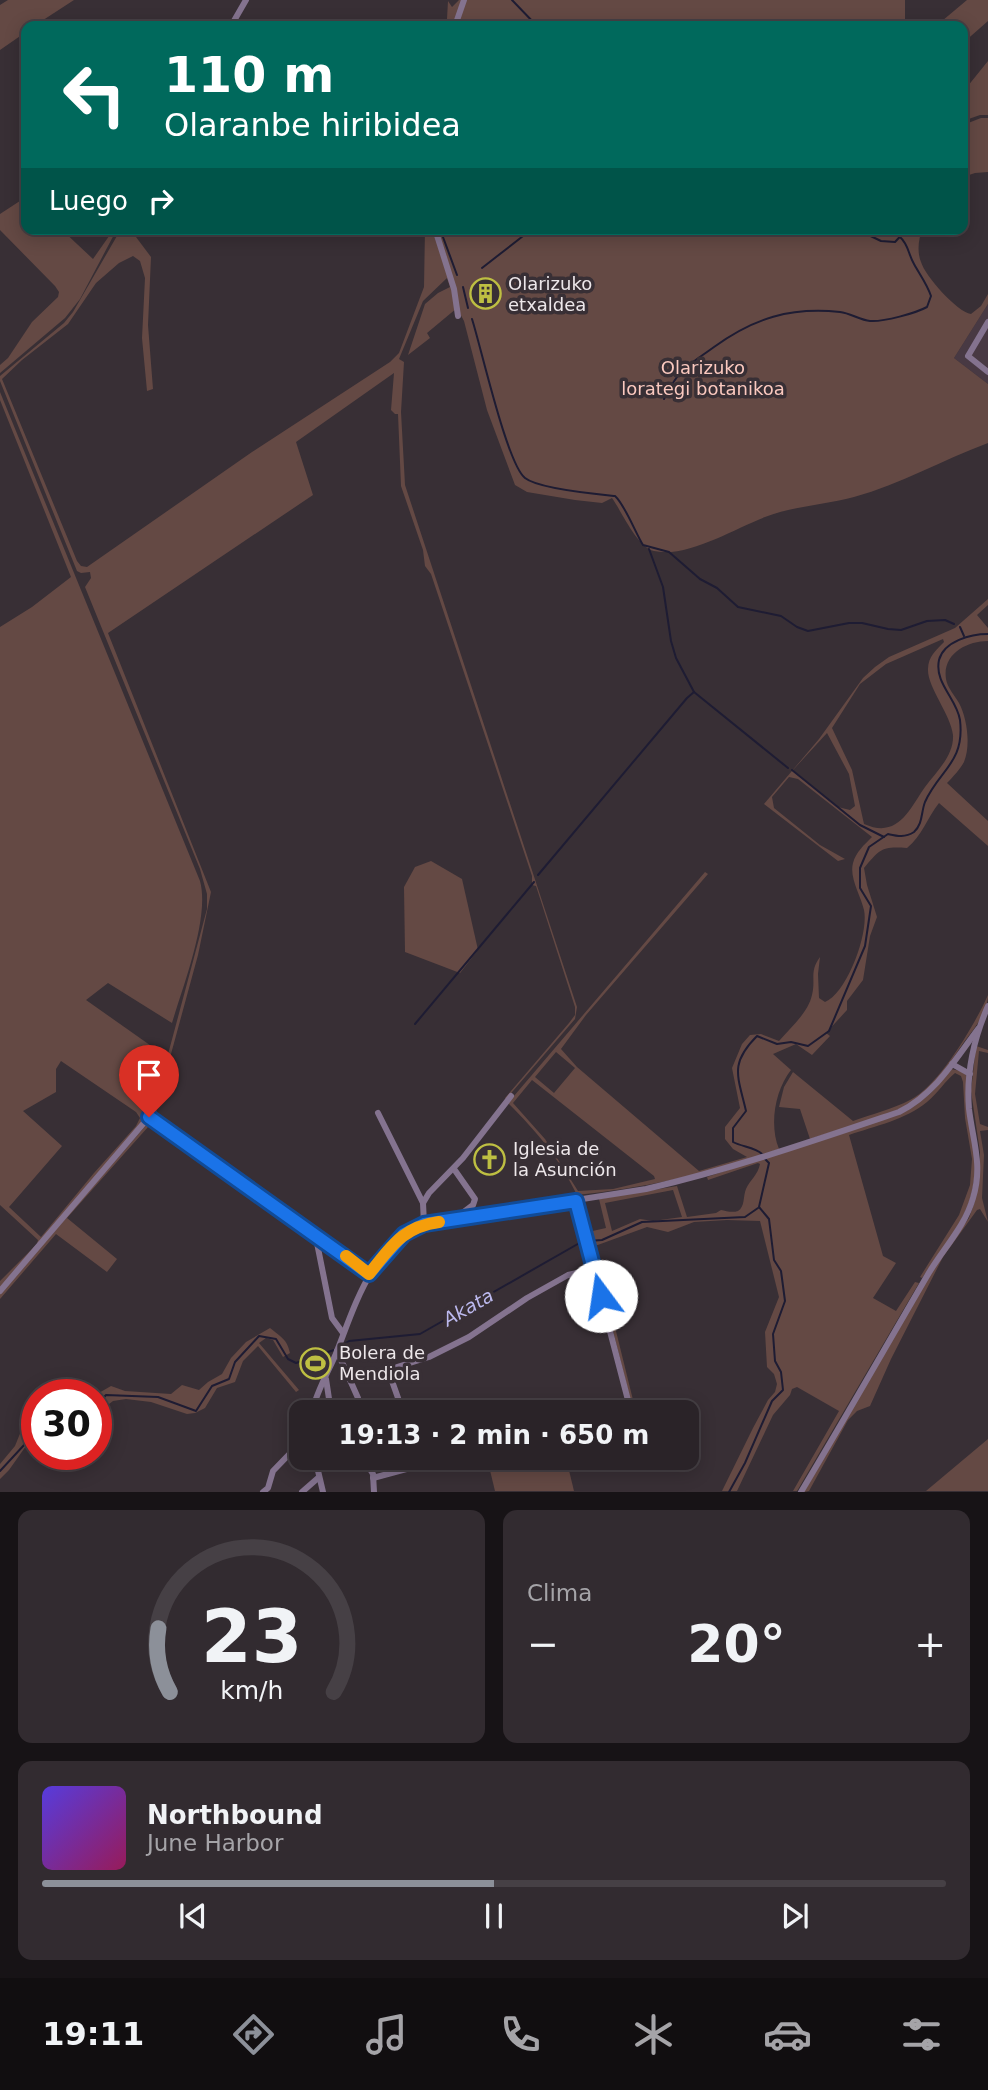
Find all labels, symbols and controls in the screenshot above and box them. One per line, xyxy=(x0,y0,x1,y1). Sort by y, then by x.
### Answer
text: 110 m xyxy=(164,47,334,104)
icon: left xyxy=(49,49,140,140)
text: Olaranbe hiribidea xyxy=(164,106,461,144)
icon: right xyxy=(142,182,180,220)
text: Luego xyxy=(49,186,128,216)
place label: Olarizuko etxaldea xyxy=(508,273,592,315)
building icon: Olarizuko etxaldea xyxy=(468,277,502,311)
park label: Olarizuko lorategi botanikoa xyxy=(621,357,785,399)
pin xyxy=(119,1045,179,1117)
icon: arrive xyxy=(130,1056,168,1094)
place label: Iglesia de la Asunción xyxy=(513,1138,617,1180)
church icon: Iglesia de la Asunción xyxy=(473,1142,507,1176)
position arrow xyxy=(564,1259,638,1333)
water label: Akata xyxy=(437,1284,497,1331)
place label: Bolera de Mendiola xyxy=(339,1342,425,1384)
sports icon: Bolera de Mendiola xyxy=(299,1346,333,1380)
speed limit sign: 30 xyxy=(21,1379,112,1470)
text: 19:13 · 2 min · 650 m xyxy=(339,1420,649,1450)
text: Clima xyxy=(527,1580,592,1606)
text: 23 xyxy=(201,1595,302,1680)
text: 20° xyxy=(687,1614,786,1674)
text: − xyxy=(527,1622,559,1666)
text: + xyxy=(914,1622,946,1666)
text: km/h xyxy=(220,1676,283,1705)
text: Northbound xyxy=(147,1800,323,1830)
text: June Harbor xyxy=(147,1830,283,1856)
icon: previous xyxy=(174,1897,212,1935)
icon: pause xyxy=(475,1897,513,1935)
icon: next xyxy=(776,1897,814,1935)
icon: directions xyxy=(229,2010,278,2059)
icon: music xyxy=(362,2010,411,2059)
icon: phone xyxy=(496,2010,545,2059)
icon: climate xyxy=(629,2010,678,2059)
icon: car xyxy=(763,2010,812,2059)
icon: filters xyxy=(897,2010,946,2059)
text: 19:11 xyxy=(42,2015,144,2053)

